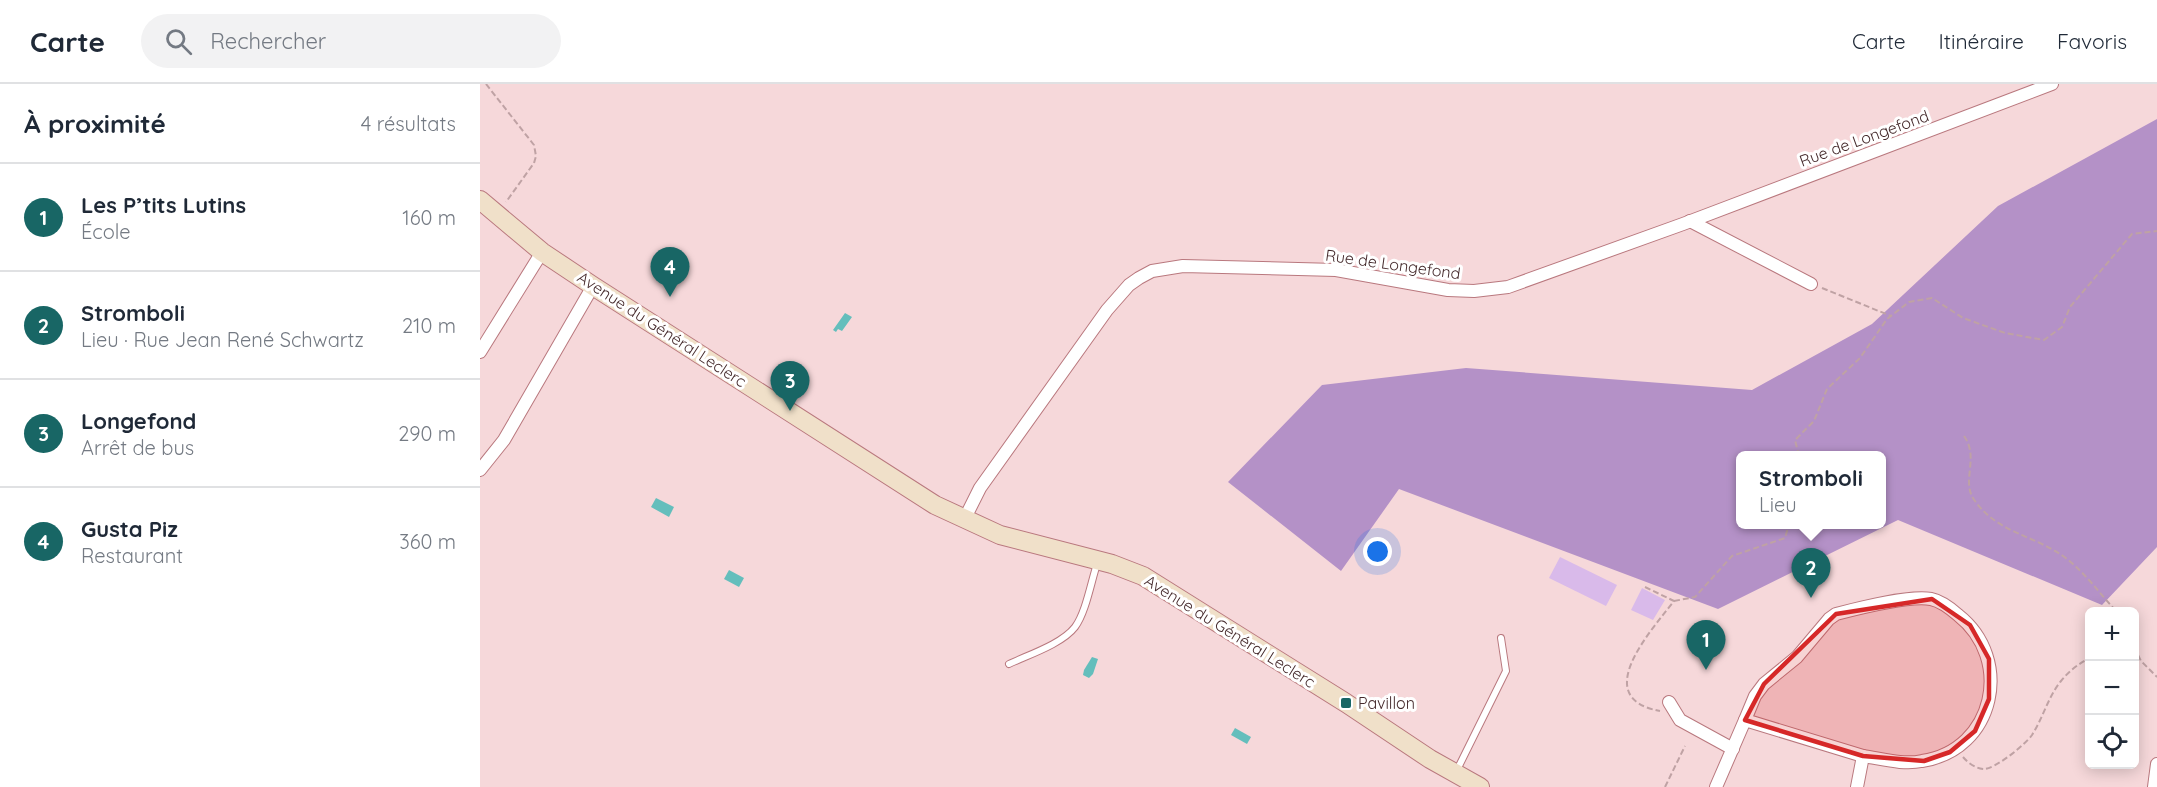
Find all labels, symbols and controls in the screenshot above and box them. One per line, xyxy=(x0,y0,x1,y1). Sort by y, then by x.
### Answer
search box xyxy=(141,14,561,68)
text: Carte xyxy=(30,24,105,59)
icon: search xyxy=(162,25,195,58)
text: Rechercher xyxy=(210,27,326,55)
text: Carte xyxy=(1852,28,1906,54)
text: Itinéraire xyxy=(1939,28,2024,54)
text: Favoris xyxy=(2057,28,2127,54)
street label: Rue de Longefond xyxy=(1797,105,1931,171)
text: À proximité xyxy=(24,107,166,140)
text: 4 résultats xyxy=(361,111,456,136)
text: Les P’tits Lutins xyxy=(81,191,246,219)
text: 1 xyxy=(40,205,47,230)
text: 160 m xyxy=(402,205,456,230)
text: École xyxy=(81,219,131,244)
street label: Rue de Longefond xyxy=(1324,245,1462,283)
pin: 4 xyxy=(650,248,690,297)
street label: Avenue du Général Leclerc xyxy=(574,267,750,391)
text: Stromboli xyxy=(81,299,185,327)
text: 2 xyxy=(38,313,49,338)
text: 210 m xyxy=(402,313,456,338)
text: Lieu · Rue Jean René Schwartz xyxy=(81,327,364,352)
pin: 3 xyxy=(770,362,810,411)
text: Longefond xyxy=(81,407,196,435)
text: 3 xyxy=(38,421,49,446)
text: 290 m xyxy=(398,421,456,446)
text: Arrêt de bus xyxy=(81,435,194,460)
popup xyxy=(1736,451,1886,529)
text: Stromboli xyxy=(1759,464,1863,492)
text: Lieu xyxy=(1759,492,1797,517)
text: Gusta Piz xyxy=(81,515,178,543)
text: 4 xyxy=(38,529,49,554)
text: 360 m xyxy=(399,529,456,554)
your location xyxy=(1363,537,1392,566)
text: Restaurant xyxy=(81,543,183,568)
pin: 2 xyxy=(1792,548,1830,598)
street label: Avenue du Général Leclerc xyxy=(1141,570,1319,692)
map controls xyxy=(2085,607,2139,769)
button: + xyxy=(2085,607,2139,661)
pin: 1 xyxy=(1686,620,1726,670)
button: − xyxy=(2085,661,2139,715)
place label: Pavillon xyxy=(1358,693,1415,713)
marker: Pavillon xyxy=(1339,696,1353,710)
button: locate xyxy=(2085,715,2139,769)

